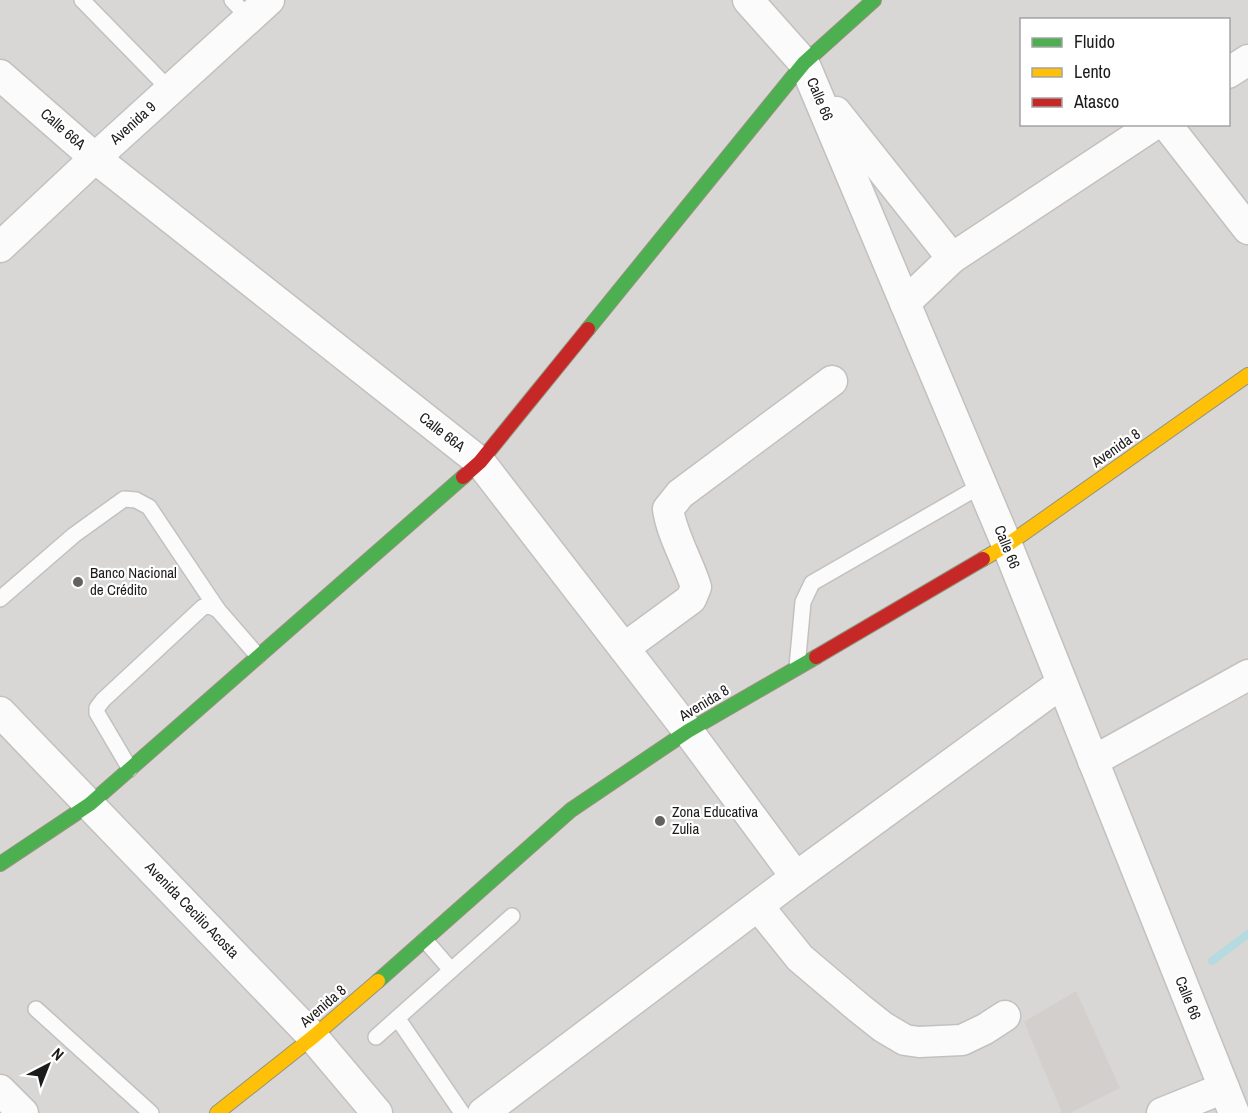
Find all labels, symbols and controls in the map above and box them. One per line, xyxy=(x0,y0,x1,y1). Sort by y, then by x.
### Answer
legend xyxy=(1020,18,1230,126)
text: Fluido xyxy=(1074,29,1115,54)
text: Lento xyxy=(1074,59,1111,84)
street label: Calle 66 xyxy=(802,74,839,124)
text: Atasco xyxy=(1073,89,1119,114)
street label: Avenida 9 xyxy=(104,96,160,150)
street label: Calle 66A xyxy=(36,103,91,155)
street label: Calle 66A xyxy=(415,407,470,457)
street label: Avenida 8 xyxy=(1086,423,1144,473)
street label: Calle 66 xyxy=(989,522,1026,572)
place label: Banco Nacional de Crédito xyxy=(90,562,177,600)
marker: Banco Nacional de Crédito xyxy=(71,575,85,589)
street label: Avenida 8 xyxy=(674,679,733,726)
place label: Zona Educativa Zulia xyxy=(672,801,758,839)
marker: Zona Educativa Zulia xyxy=(653,814,667,828)
street label: Avenida Cecilio Acosta xyxy=(140,856,244,963)
street label: Calle 66 xyxy=(1170,973,1207,1023)
street label: Avenida 8 xyxy=(294,979,351,1032)
north arrow xyxy=(18,1035,78,1095)
text: N xyxy=(47,1043,69,1065)

